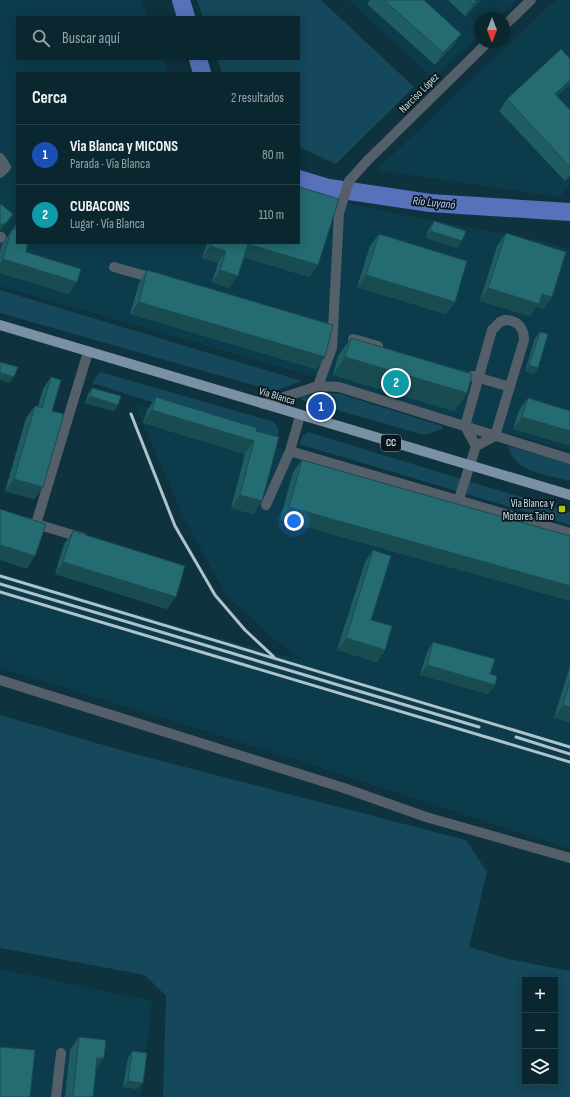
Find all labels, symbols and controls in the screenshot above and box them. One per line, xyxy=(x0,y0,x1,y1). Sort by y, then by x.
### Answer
north arrow xyxy=(474,12,510,48)
search box xyxy=(16,16,300,60)
icon: search xyxy=(30,27,52,49)
text: Buscar aquí xyxy=(62,29,120,48)
street label: Narciso López xyxy=(396,70,442,116)
text: Cerca xyxy=(32,88,67,108)
text: 2 resultados xyxy=(231,90,284,106)
text: Via Blanca y MICONS xyxy=(70,137,178,156)
text: 1 xyxy=(42,147,48,163)
text: 80 m xyxy=(262,147,284,163)
text: Parada · Vía Blanca xyxy=(70,156,150,172)
water label: Río Luyanó xyxy=(412,193,456,213)
text: CUBACONS xyxy=(70,197,130,216)
text: 2 xyxy=(42,207,48,223)
text: 110 m xyxy=(259,207,284,223)
text: Lugar · Vía Blanca xyxy=(70,216,145,232)
pin: 2 xyxy=(383,368,409,398)
street label: Vía Blanca xyxy=(257,384,297,408)
pin: 1 xyxy=(308,392,334,422)
road number: CC xyxy=(381,435,401,451)
place label: Via Blanca y Motores Taino xyxy=(503,497,555,523)
marker: Via Blanca y Motores Taino xyxy=(557,504,567,514)
your location xyxy=(284,511,304,531)
map controls xyxy=(522,977,558,1085)
button: + xyxy=(522,977,558,1013)
button: − xyxy=(522,1013,558,1049)
button: layers xyxy=(522,1049,558,1085)

